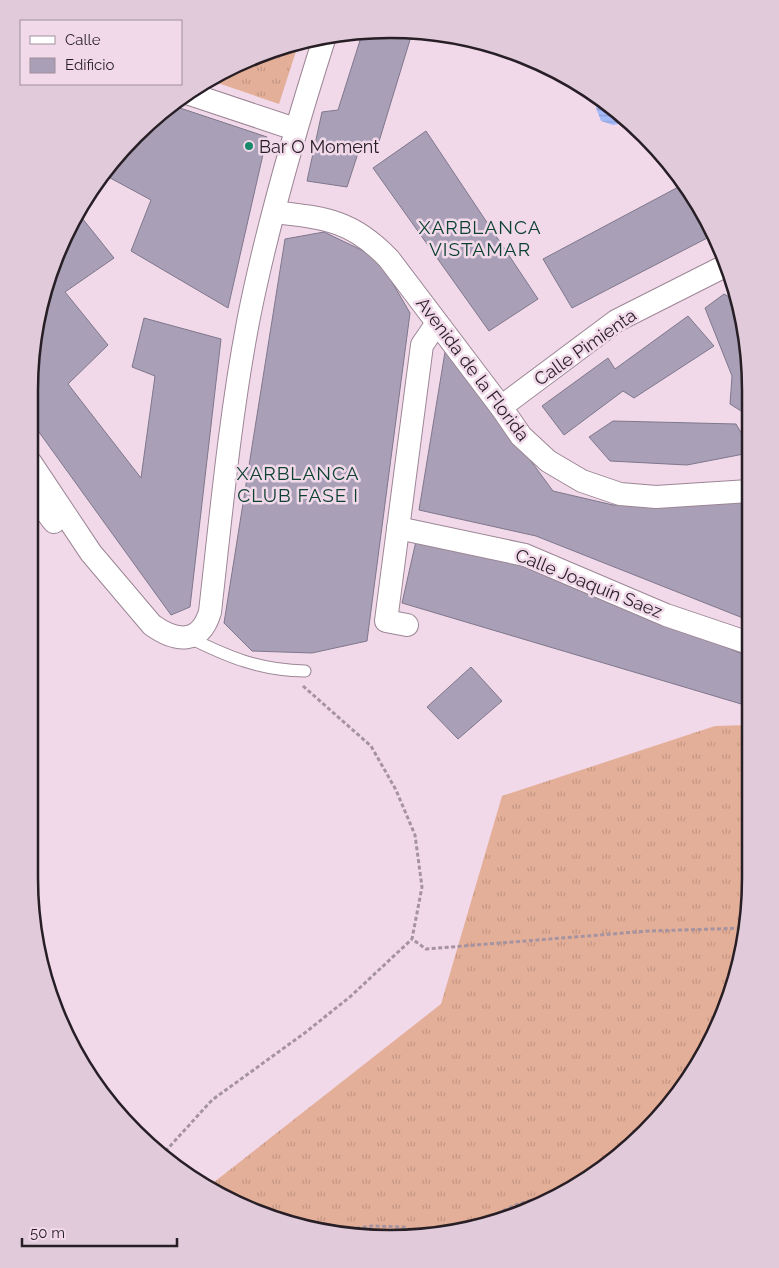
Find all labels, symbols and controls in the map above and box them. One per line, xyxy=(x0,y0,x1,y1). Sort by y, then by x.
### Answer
legend xyxy=(20,20,182,85)
text: Calle xyxy=(65,31,101,49)
text: Edificio xyxy=(65,56,115,74)
place label: Bar O Moment xyxy=(259,136,379,157)
marker: Bar O Moment xyxy=(243,140,255,152)
district label: XARBLANCA VISTAMAR xyxy=(418,216,542,260)
street label: Avenida de la Florida xyxy=(412,293,534,445)
street label: Calle Pimienta xyxy=(530,304,640,390)
district label: XARBLANCA CLUB FASE I xyxy=(236,462,360,506)
street label: Calle Joaquín Saez xyxy=(513,544,666,622)
scale bar xyxy=(22,1216,178,1248)
text: 50 m xyxy=(30,1224,65,1242)

